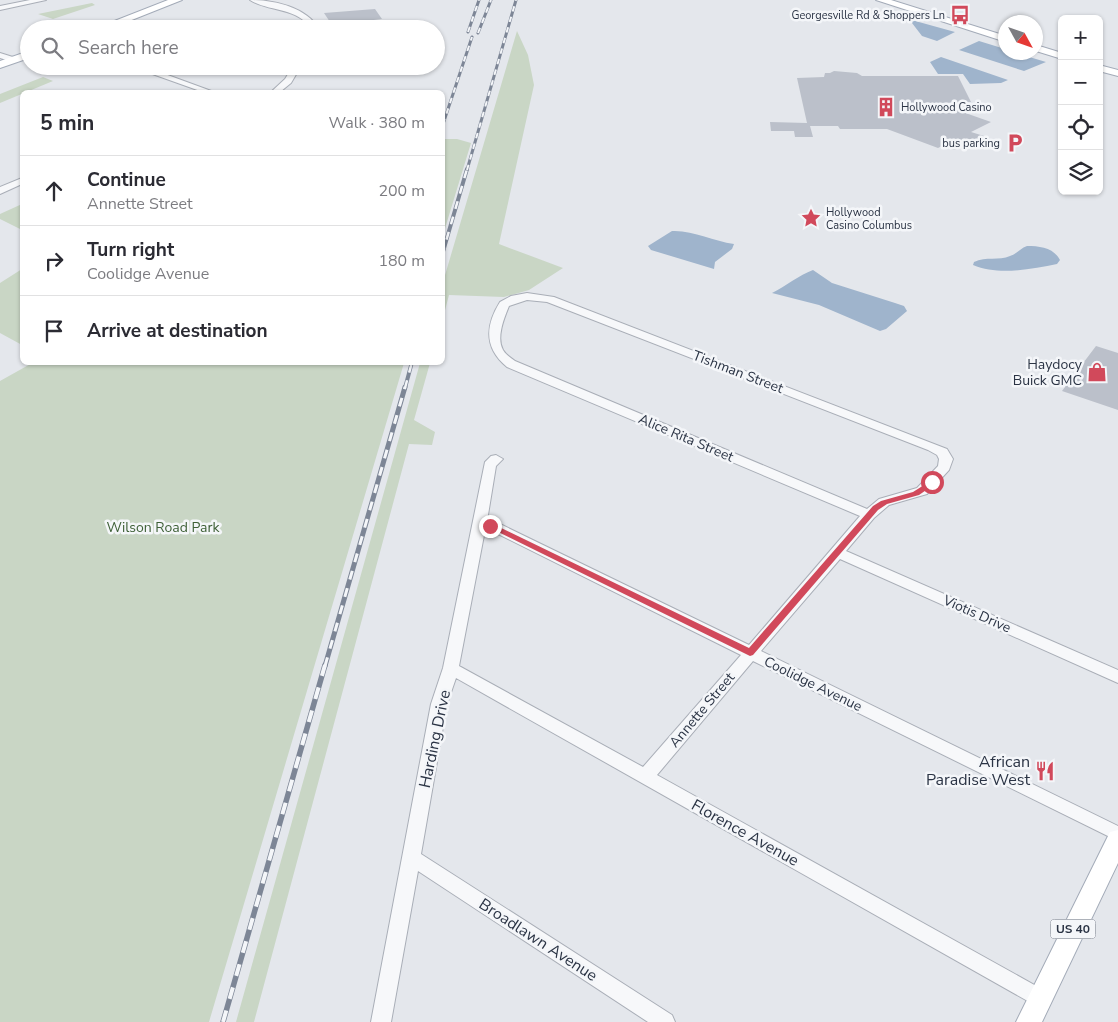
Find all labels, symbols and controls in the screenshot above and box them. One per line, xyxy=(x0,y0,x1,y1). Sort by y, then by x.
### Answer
bus stop icon: Georgesville Rd & Shoppers Ln xyxy=(949,4,971,26)
place label: Georgesville Rd & Shoppers Ln xyxy=(791,8,945,23)
north arrow xyxy=(998,15,1043,60)
map controls xyxy=(1058,15,1103,195)
button: + xyxy=(1058,15,1103,60)
search box xyxy=(20,20,445,75)
icon: search xyxy=(38,34,66,62)
text: Search here xyxy=(78,35,179,61)
button: − xyxy=(1058,60,1103,105)
building icon: Hollywood Casino xyxy=(875,96,897,118)
place label: Hollywood Casino xyxy=(901,100,992,115)
button: locate xyxy=(1058,105,1103,150)
text: 5 min xyxy=(40,109,94,137)
text: Walk · 380 m xyxy=(329,112,425,134)
parking icon: bus parking xyxy=(1004,132,1026,154)
place label: bus parking xyxy=(942,136,1000,151)
button: layers xyxy=(1058,150,1103,195)
text: Continue xyxy=(87,167,166,193)
icon: ahead xyxy=(40,177,68,205)
text: 200 m xyxy=(378,180,425,202)
text: Annette Street xyxy=(87,193,193,215)
place label: Hollywood Casino Columbus xyxy=(826,205,912,233)
place icon: Hollywood Casino Columbus xyxy=(800,207,822,229)
text: Turn right xyxy=(87,237,174,263)
icon: right xyxy=(40,247,68,275)
text: 180 m xyxy=(378,250,425,272)
text: Coolidge Avenue xyxy=(87,263,209,285)
icon: arrive xyxy=(40,317,68,345)
text: Arrive at destination xyxy=(87,318,268,344)
street label: Tishman Street xyxy=(690,346,786,398)
place label: Haydocy Buick GMC xyxy=(1013,355,1083,390)
shop icon: Haydocy Buick GMC xyxy=(1086,361,1108,383)
street label: Alice Rita Street xyxy=(635,409,737,467)
route start xyxy=(921,471,944,494)
route end xyxy=(479,515,502,538)
park label: Wilson Road Park xyxy=(107,518,220,537)
street label: Viotis Drive xyxy=(939,590,1014,637)
street label: Coolidge Avenue xyxy=(761,652,865,716)
street label: Annette Street xyxy=(665,668,739,751)
street label: Harding Drive xyxy=(414,688,456,790)
place label: African Paradise West xyxy=(926,751,1030,791)
restaurant icon: African Paradise West xyxy=(1034,760,1056,782)
street label: Florence Avenue xyxy=(687,794,803,872)
street label: Broadlawn Avenue xyxy=(474,893,602,987)
road number: US 40 xyxy=(1050,920,1096,939)

